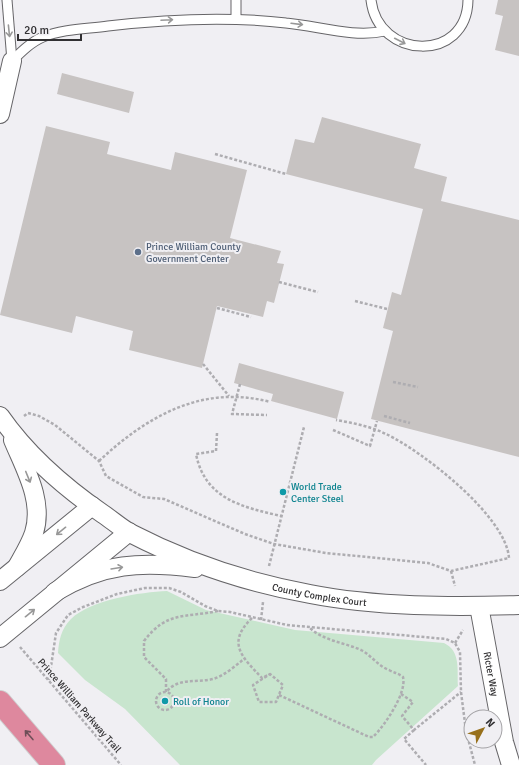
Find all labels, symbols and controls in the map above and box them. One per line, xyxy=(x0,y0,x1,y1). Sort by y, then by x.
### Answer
scale bar xyxy=(18,16,81,42)
one-way arrow xyxy=(160,16,173,23)
one-way arrow xyxy=(290,20,303,28)
text: 20 m xyxy=(24,23,49,38)
one-way arrow xyxy=(5,24,13,37)
one-way arrow xyxy=(394,38,406,46)
place label: Prince William County Government Center xyxy=(146,241,241,265)
marker: Prince William County Government Center xyxy=(133,247,143,257)
one-way arrow xyxy=(25,471,33,483)
place label: World Trade Center Steel xyxy=(291,481,344,505)
marker: World Trade Center Steel xyxy=(278,487,288,497)
one-way arrow xyxy=(56,526,67,535)
one-way arrow xyxy=(110,564,123,572)
street label: County Complex Court xyxy=(271,581,368,609)
one-way arrow xyxy=(25,608,36,617)
street label: Ricter Way xyxy=(480,651,501,698)
street label: Prince William Parkway Trail xyxy=(35,656,124,755)
marker: Roll of Honor xyxy=(160,696,170,706)
place label: Roll of Honor xyxy=(173,696,229,708)
north arrow xyxy=(463,709,503,749)
text: N xyxy=(483,716,498,730)
one-way arrow xyxy=(25,731,34,741)

